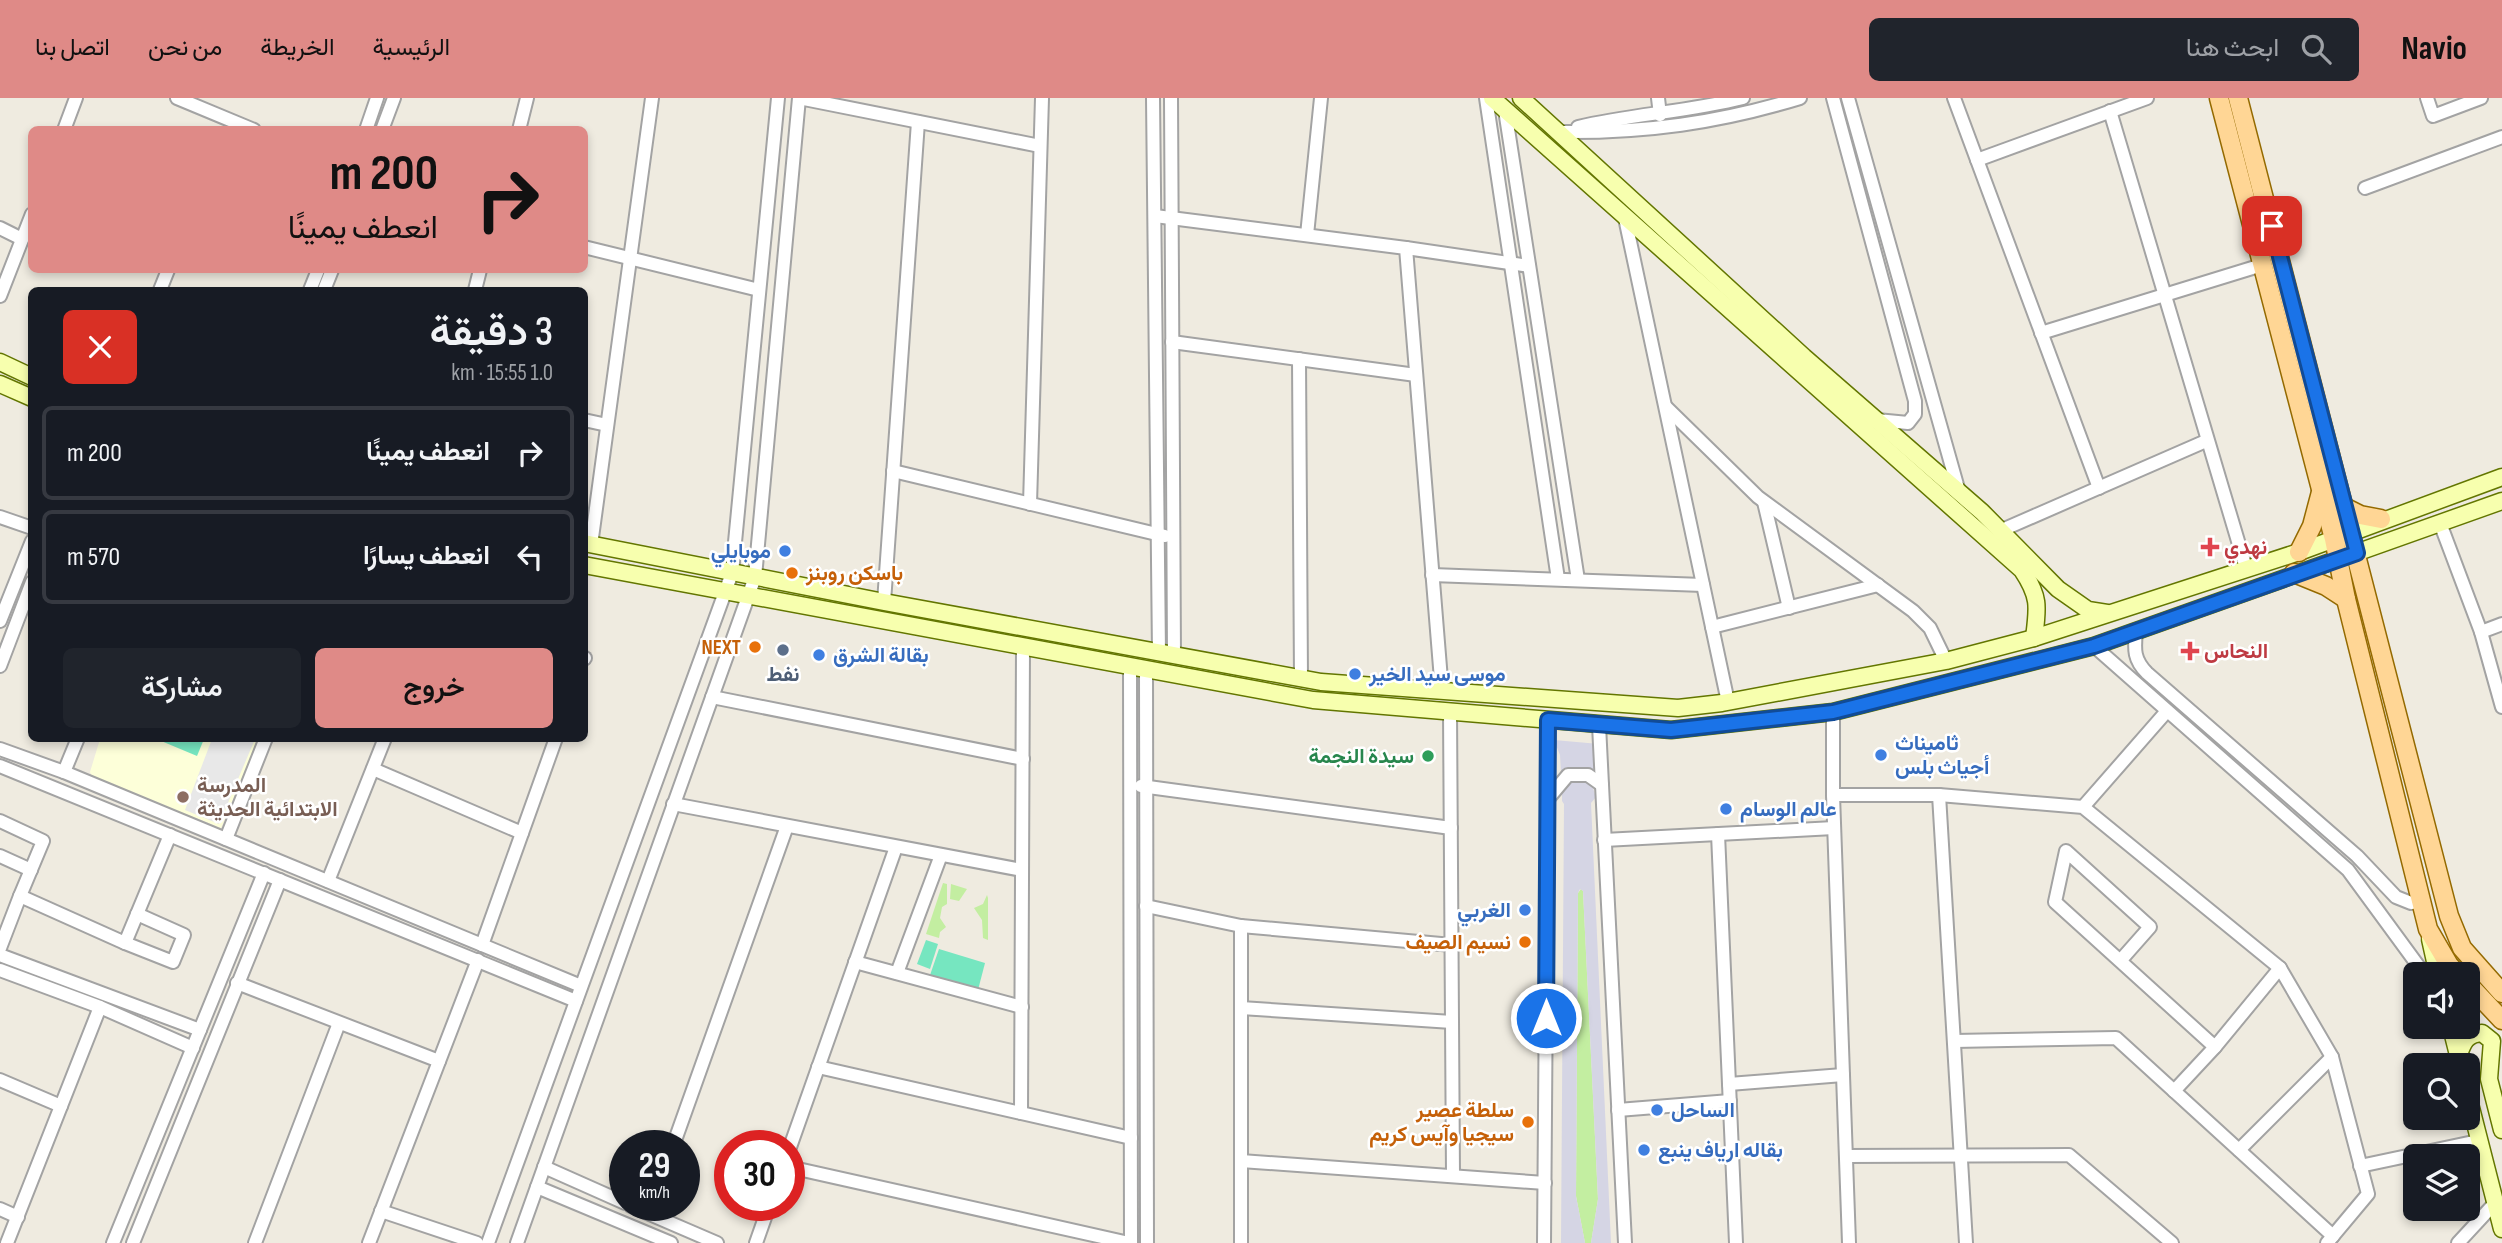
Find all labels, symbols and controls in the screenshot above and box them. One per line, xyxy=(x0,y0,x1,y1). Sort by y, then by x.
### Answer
search box xyxy=(1869,18,2359,81)
text: Navio xyxy=(2401,29,2467,69)
icon: search xyxy=(2297,30,2335,68)
text: اتصل بنا xyxy=(35,33,110,62)
text: من نحن xyxy=(148,33,222,62)
text: الخريطة xyxy=(260,33,335,62)
text: الرئيسية xyxy=(373,33,450,62)
text: ابحث هنا xyxy=(2186,33,2279,64)
text: 200 m xyxy=(330,145,438,204)
icon: right xyxy=(462,154,553,245)
pin xyxy=(2242,196,2302,256)
icon: arrive xyxy=(2253,207,2291,245)
text: انعطف يمينًا xyxy=(288,209,438,248)
text: 3 دقيقة xyxy=(429,307,553,358)
button: close xyxy=(63,310,137,384)
text: 1.0 km · 15:55 xyxy=(451,359,553,387)
icon: right xyxy=(511,434,549,472)
text: انعطف يمينًا xyxy=(366,437,490,468)
text: 200 m xyxy=(67,438,122,469)
place label: نهدي xyxy=(2224,535,2267,564)
icon: left xyxy=(511,538,549,576)
place label: موبايلي xyxy=(711,539,771,568)
marker: نهدي xyxy=(2202,539,2218,555)
text: انعطف يسارًا xyxy=(363,541,490,572)
text: 570 m xyxy=(67,542,120,573)
marker: موبايلي xyxy=(777,543,793,559)
place label: باسكن روبنز xyxy=(805,561,903,586)
marker: باسكن روبنز xyxy=(784,565,800,581)
place label: NEXT xyxy=(702,635,741,660)
marker: NEXT xyxy=(747,639,763,655)
place label: النحاس xyxy=(2204,639,2268,664)
marker: نفط xyxy=(775,642,791,658)
place label: بقالة الشرق xyxy=(833,643,929,668)
marker: النحاس xyxy=(2182,643,2198,659)
marker: بقالة الشرق xyxy=(811,647,827,663)
button: مشاركة xyxy=(63,648,301,728)
button: خروج xyxy=(315,648,553,728)
place label: نفط xyxy=(767,662,799,687)
place label: موسى سيد الخير xyxy=(1368,662,1506,687)
marker: موسى سيد الخير xyxy=(1347,666,1363,682)
place label: ثاميناث أجياث بلس xyxy=(1895,731,1989,780)
place label: سيدة النجمة xyxy=(1308,744,1414,769)
marker: ثاميناث أجياث بلس xyxy=(1873,747,1889,763)
marker: سيدة النجمة xyxy=(1420,748,1436,764)
place label: المدرسة الابتدائية الحديثة xyxy=(197,773,338,822)
marker: المدرسة الابتدائية الحديثة xyxy=(175,789,191,805)
place label: عالم الوسام xyxy=(1740,797,1837,823)
marker: عالم الوسام xyxy=(1718,801,1734,817)
place label: الغربي xyxy=(1457,898,1511,927)
marker: الغربي xyxy=(1517,902,1533,918)
place label: نسيم الصيف xyxy=(1406,930,1511,956)
marker: نسيم الصيف xyxy=(1517,934,1533,950)
map controls xyxy=(2403,962,2480,1221)
button: sound xyxy=(2403,962,2480,1039)
position arrow xyxy=(1509,981,1583,1055)
button: search xyxy=(2403,1053,2480,1130)
place label: سلطة عصير سيجيا وآيس كريم xyxy=(1369,1098,1514,1148)
place label: الساحل xyxy=(1671,1098,1735,1123)
marker: الساحل xyxy=(1649,1102,1665,1118)
marker: سلطة عصير سيجيا وآيس كريم xyxy=(1520,1114,1536,1130)
speed limit sign: 30 xyxy=(714,1130,805,1221)
place label: بقاله ارياف ينبع xyxy=(1658,1138,1783,1164)
marker: بقاله ارياف ينبع xyxy=(1636,1142,1652,1158)
button: layers xyxy=(2403,1144,2480,1221)
text: 29 xyxy=(639,1145,670,1188)
text: km/h xyxy=(639,1182,670,1203)

